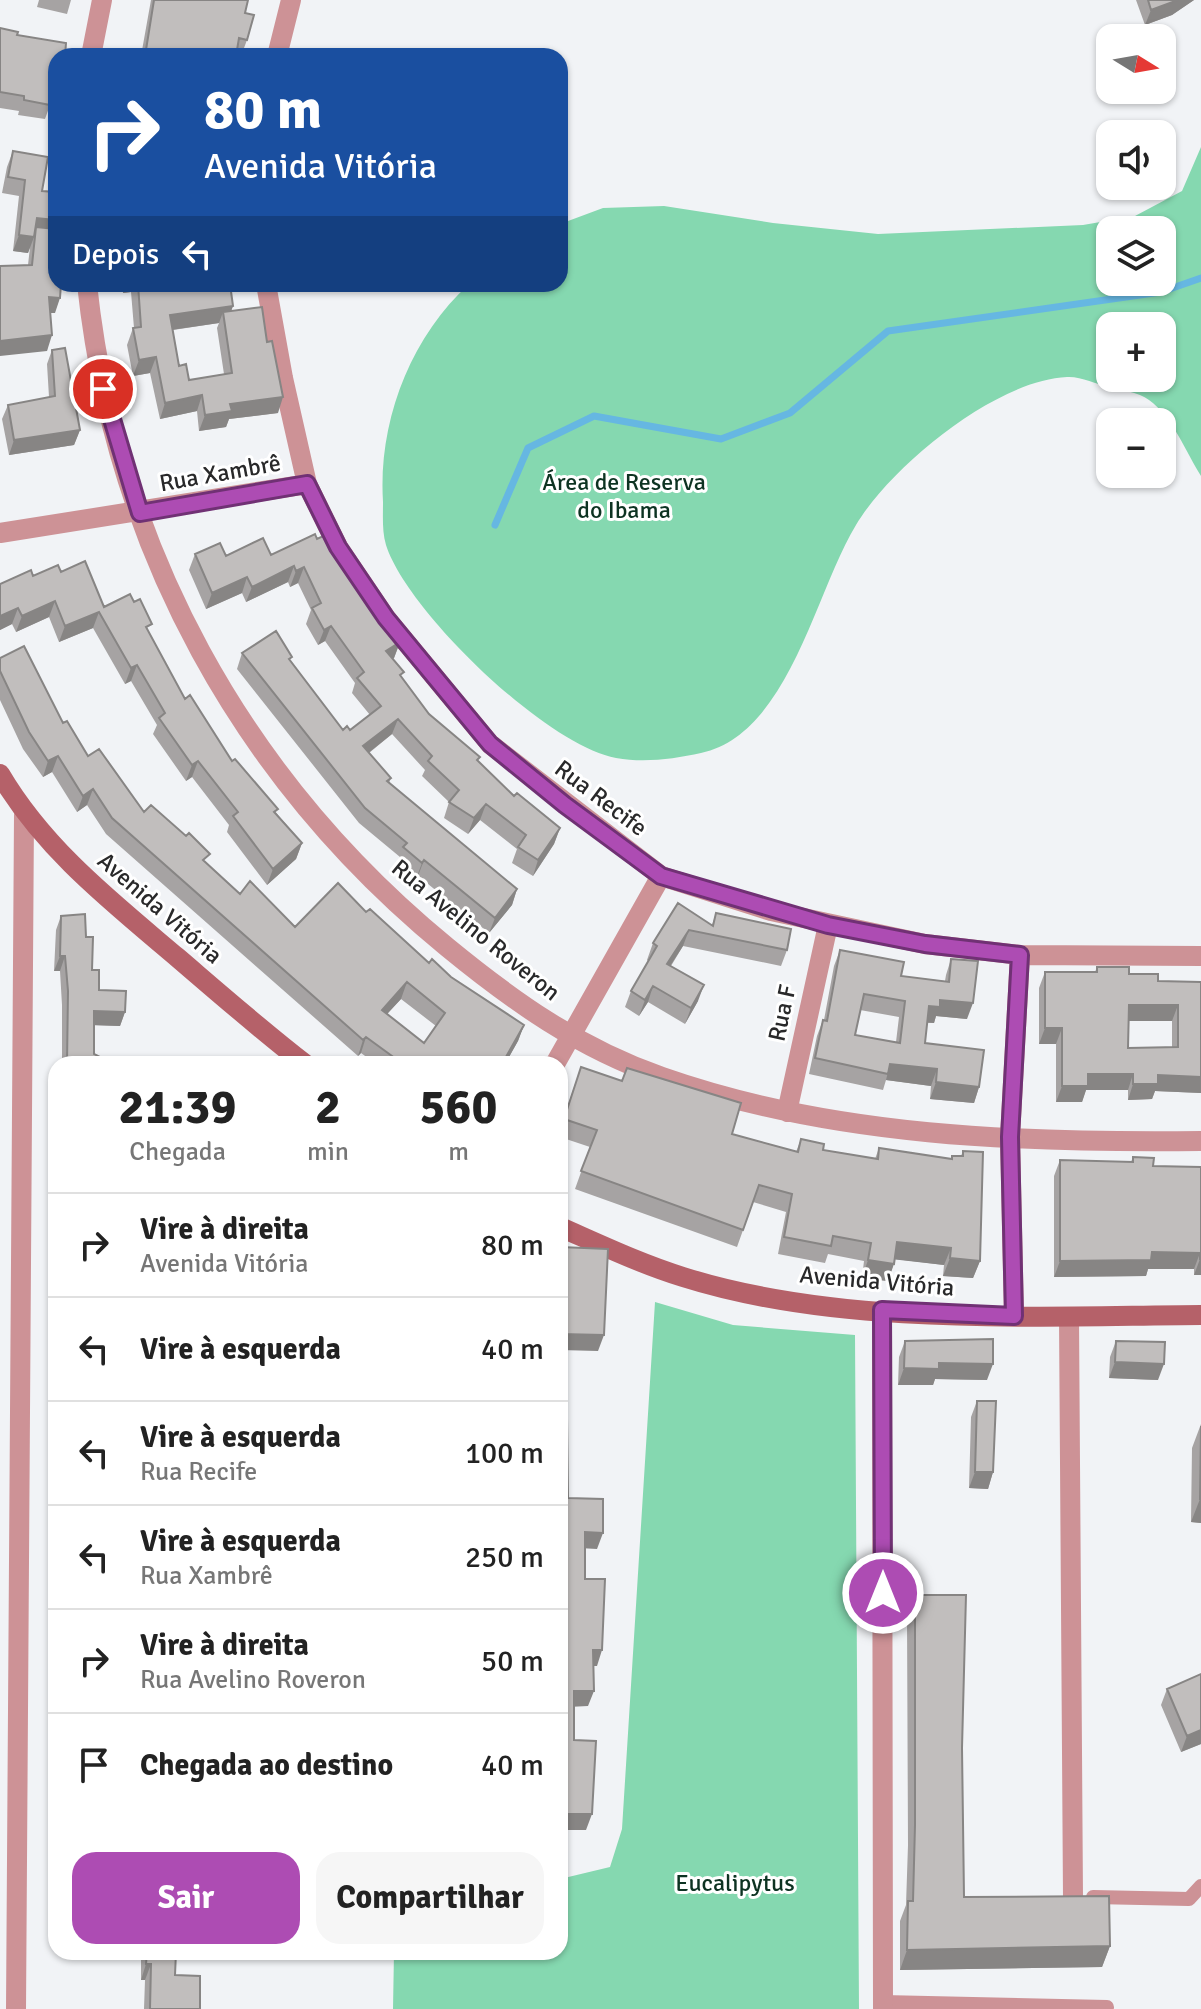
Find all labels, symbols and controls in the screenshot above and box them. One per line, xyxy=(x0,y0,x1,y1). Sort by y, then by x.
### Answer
north arrow xyxy=(1096,24,1176,104)
map controls xyxy=(1096,24,1176,488)
text: 80 m xyxy=(204,75,322,144)
icon: right xyxy=(72,80,176,184)
button: sound xyxy=(1096,120,1176,200)
text: Avenida Vitória xyxy=(204,144,437,189)
button: layers xyxy=(1096,216,1176,296)
icon: left xyxy=(175,232,219,276)
text: Depois xyxy=(72,236,159,273)
button: + xyxy=(1096,312,1176,392)
pin xyxy=(69,355,137,423)
icon: arrive xyxy=(81,367,125,411)
button: − xyxy=(1096,408,1176,488)
street label: Rua Xambrê xyxy=(157,448,283,498)
park label: Área de Reserva do Ibama xyxy=(542,467,706,525)
street label: Rua Recife xyxy=(549,753,653,843)
street label: Avenida Vitória xyxy=(92,846,228,970)
street label: Rua Avelino Roveron xyxy=(386,853,566,1007)
street label: Rua F xyxy=(761,982,803,1044)
text: 21:39 xyxy=(119,1078,236,1137)
text: 2 xyxy=(315,1078,341,1137)
text: 560 xyxy=(420,1078,497,1137)
text: Chegada xyxy=(129,1136,226,1168)
text: min xyxy=(307,1136,349,1168)
text: m xyxy=(448,1136,469,1168)
text: Vire à direita xyxy=(140,1211,309,1248)
icon: right xyxy=(72,1223,116,1267)
text: 80 m xyxy=(481,1227,544,1264)
text: Avenida Vitória xyxy=(140,1248,308,1280)
street label: Avenida Vitória xyxy=(798,1259,956,1303)
icon: left xyxy=(72,1327,116,1371)
text: Vire à esquerda xyxy=(140,1331,341,1368)
text: 40 m xyxy=(481,1331,544,1368)
text: Vire à esquerda xyxy=(140,1419,341,1456)
icon: left xyxy=(72,1431,116,1475)
text: 100 m xyxy=(465,1435,544,1472)
text: Rua Recife xyxy=(140,1456,257,1488)
text: Vire à esquerda xyxy=(140,1523,341,1560)
icon: left xyxy=(72,1535,116,1579)
text: 250 m xyxy=(465,1539,544,1576)
position arrow xyxy=(841,1551,925,1635)
text: Rua Xambrê xyxy=(140,1560,273,1592)
text: Vire à direita xyxy=(140,1627,309,1664)
icon: right xyxy=(72,1639,116,1683)
text: 50 m xyxy=(481,1643,544,1680)
text: Rua Avelino Roveron xyxy=(140,1664,366,1696)
icon: arrive xyxy=(72,1743,116,1787)
text: Chegada ao destino xyxy=(140,1747,393,1784)
text: 40 m xyxy=(481,1747,544,1784)
button: Sair xyxy=(72,1852,300,1944)
button: Compartilhar xyxy=(316,1852,544,1944)
park label: Eucalipytus xyxy=(675,1868,795,1898)

